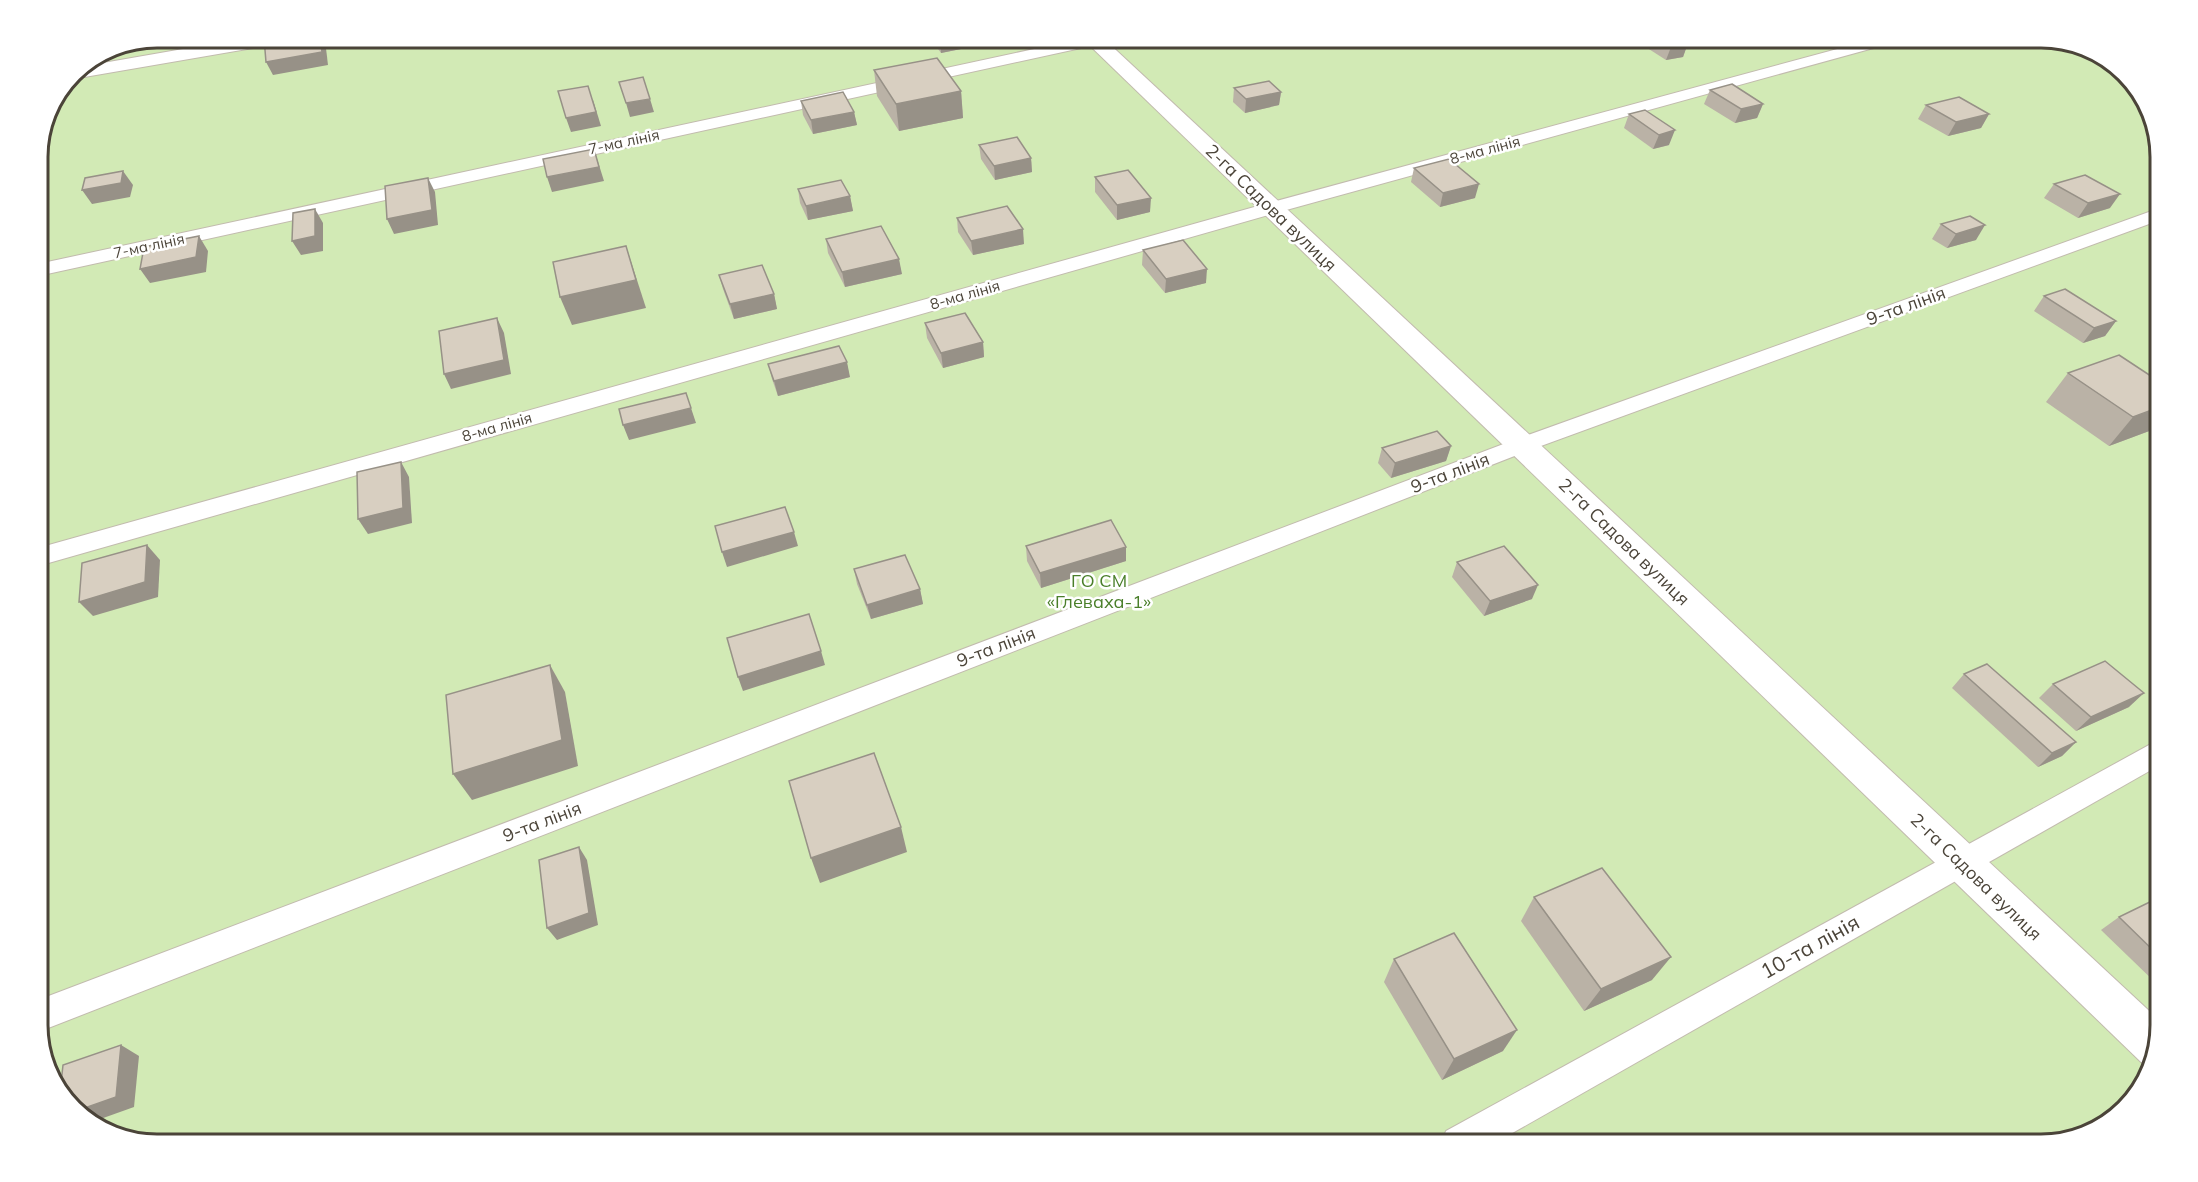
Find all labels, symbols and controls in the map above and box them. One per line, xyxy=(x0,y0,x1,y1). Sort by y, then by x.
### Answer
street label: 7-ма лінія xyxy=(587,125,661,158)
street label: 8-ма лінія xyxy=(1448,131,1522,168)
street label: 2-га Садова вулиця xyxy=(1201,139,1342,276)
street label: 7-ма лінія xyxy=(112,229,186,262)
street label: 8-ма лінія xyxy=(928,275,1002,314)
street label: 9-та лінія xyxy=(1863,281,1949,330)
street label: 8-ма лінія xyxy=(460,407,534,446)
street label: 9-та лінія xyxy=(1407,447,1492,498)
street label: 2-га Садова вулиця xyxy=(1554,473,1695,610)
park label: ГО СМ «Глеваха-1» xyxy=(1047,569,1151,613)
street label: 9-та лінія xyxy=(953,621,1038,672)
street label: 9-та лінія xyxy=(499,796,584,847)
street label: 2-га Садова вулиця xyxy=(1906,808,2047,945)
street label: 10-та лінія xyxy=(1756,908,1863,984)

